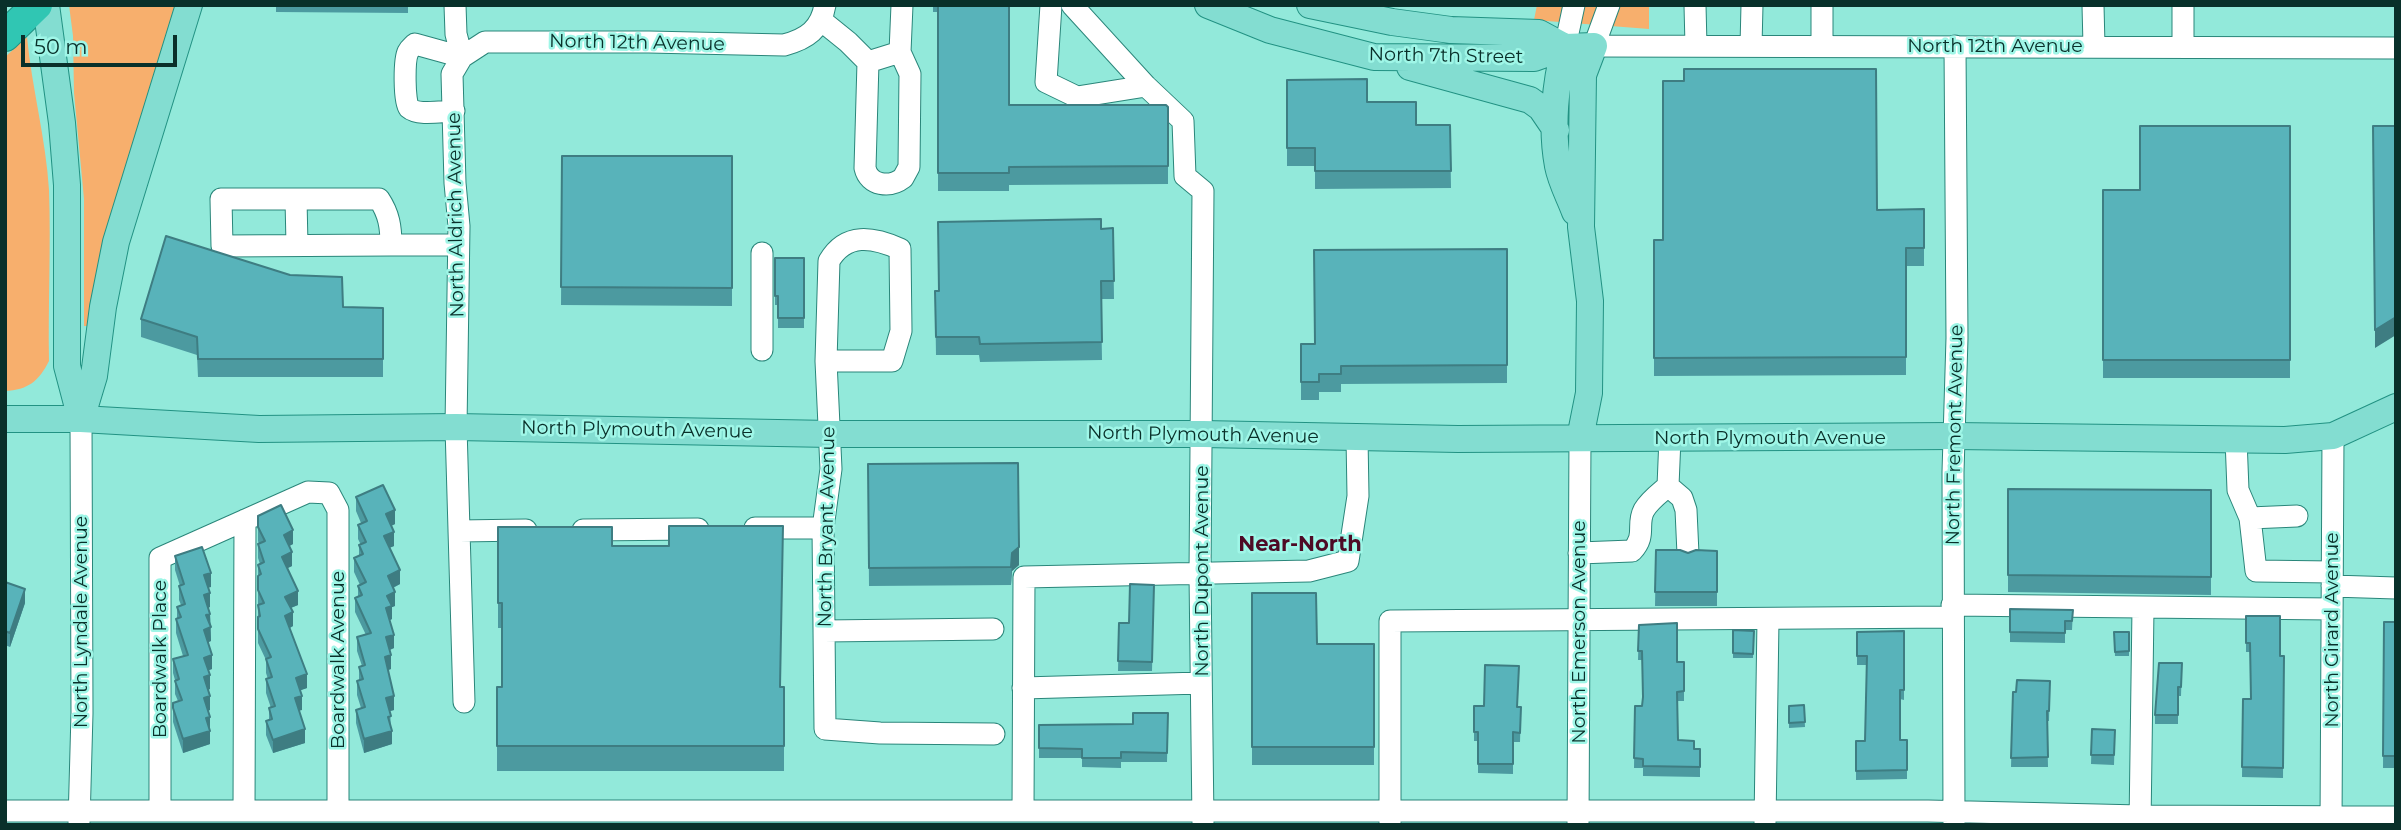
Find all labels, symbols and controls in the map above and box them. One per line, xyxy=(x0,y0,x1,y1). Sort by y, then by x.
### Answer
scale bar xyxy=(24,21,180,65)
street label: North 12th Avenue xyxy=(549,30,725,56)
text: 50 m xyxy=(34,34,88,59)
street label: North 12th Avenue xyxy=(1907,35,2083,57)
street label: North 7th Street xyxy=(1368,43,1524,69)
street label: North Aldrich Avenue xyxy=(443,112,469,318)
street label: North Fremont Avenue xyxy=(1942,324,1968,546)
street label: North Plymouth Avenue xyxy=(521,417,753,443)
street label: North Plymouth Avenue xyxy=(1087,422,1319,448)
street label: North Bryant Avenue xyxy=(814,426,840,628)
street label: North Plymouth Avenue xyxy=(1654,427,1886,449)
street label: North Dupont Avenue xyxy=(1191,465,1213,677)
street label: North Lyndale Avenue xyxy=(70,516,92,728)
street label: North Emerson Avenue xyxy=(1568,520,1590,744)
district label: Near-North xyxy=(1238,532,1362,558)
street label: North Girard Avenue xyxy=(2321,532,2343,728)
street label: Boardwalk Avenue xyxy=(327,571,349,749)
street label: Boardwalk Place xyxy=(149,580,171,738)

